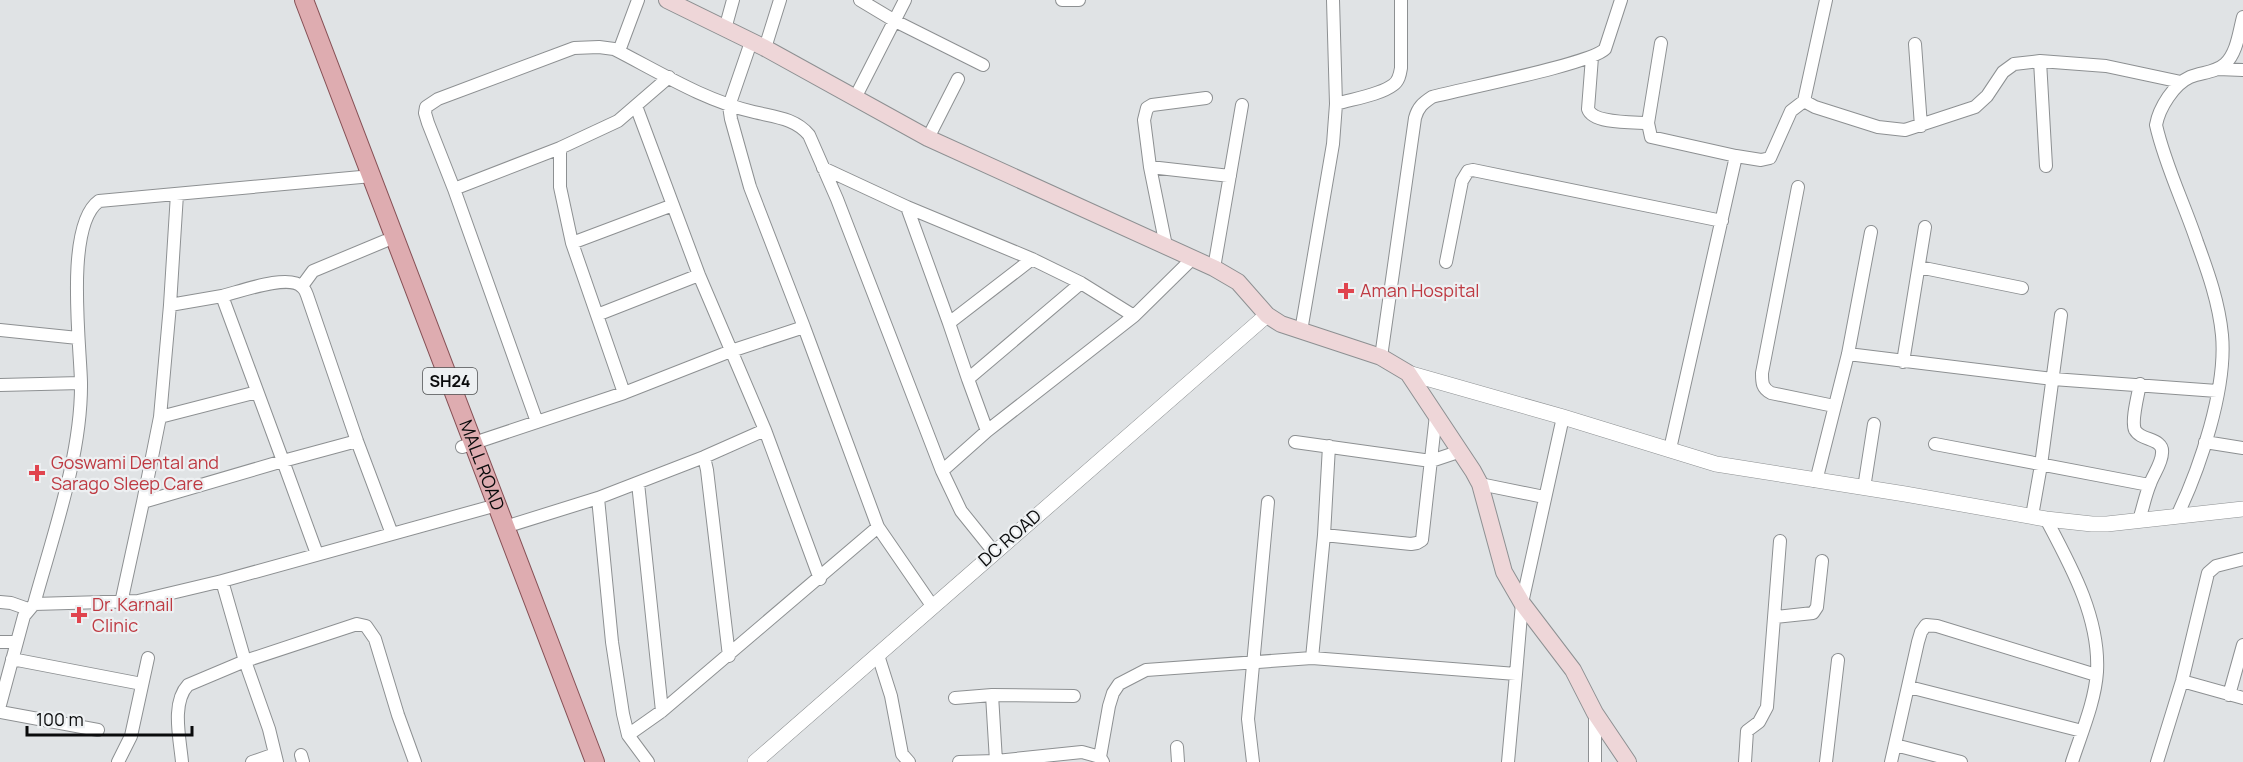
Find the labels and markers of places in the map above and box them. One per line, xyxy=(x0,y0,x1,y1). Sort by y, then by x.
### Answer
place label: Aman Hospital xyxy=(1360,278,1480,302)
marker: Aman Hospital xyxy=(1337,282,1355,300)
place label: Goswami Dental and Sarago Sleep Care xyxy=(51,450,219,495)
marker: Goswami Dental and Sarago Sleep Care xyxy=(28,464,46,482)
place label: Dr. Karnail Clinic xyxy=(92,592,174,637)
marker: Dr. Karnail Clinic xyxy=(70,606,88,624)

